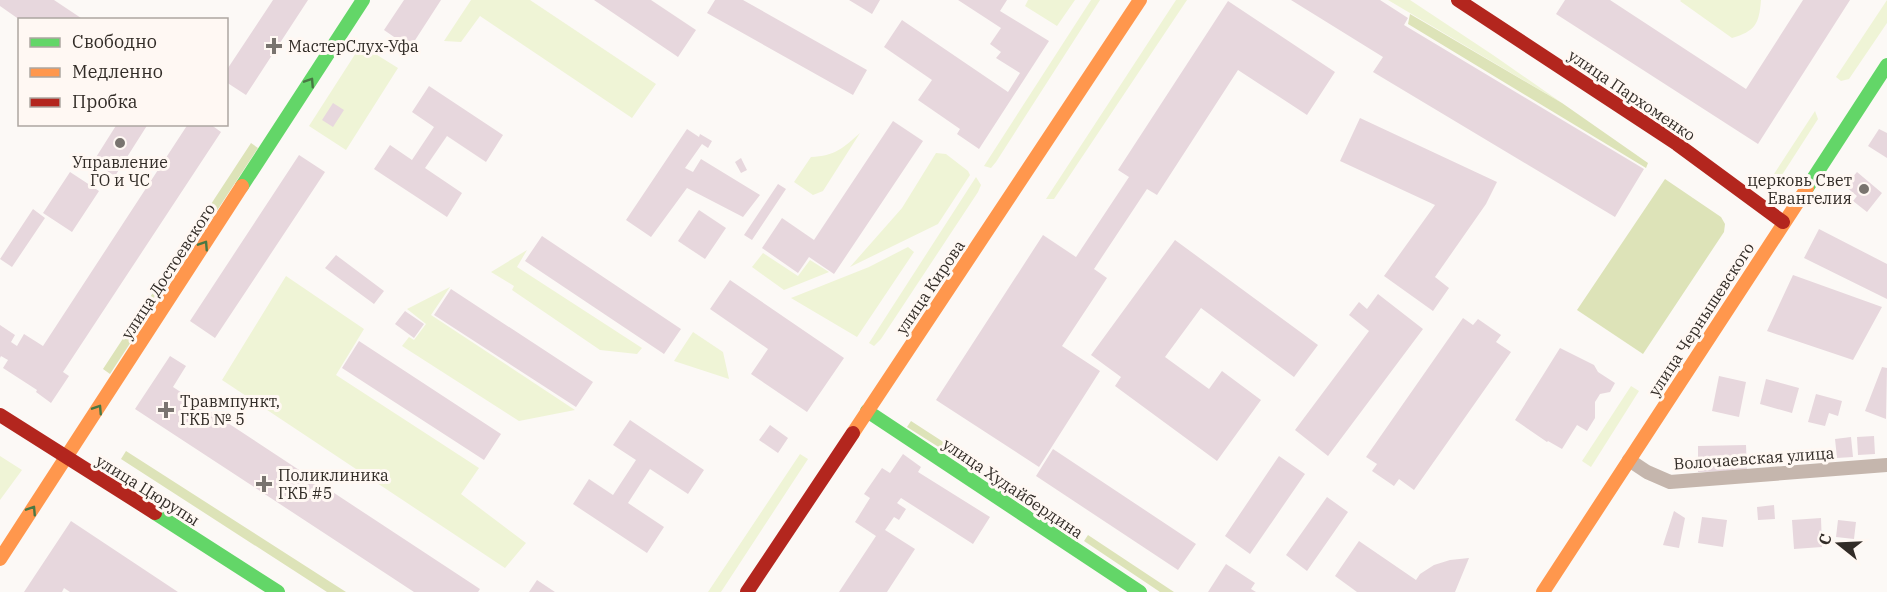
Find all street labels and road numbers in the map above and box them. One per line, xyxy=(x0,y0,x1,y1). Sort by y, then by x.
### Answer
street label: улица Пархоменко xyxy=(1565,45,1699,145)
street label: улица Достоевского xyxy=(117,199,219,343)
street label: улица Кирова xyxy=(891,236,969,338)
street label: улица Чернышевского xyxy=(1644,238,1758,400)
street label: улица Худайбердина xyxy=(939,433,1087,543)
street label: Волочаевская улица xyxy=(1673,442,1835,474)
street label: улица Цюрупы xyxy=(92,450,204,530)

